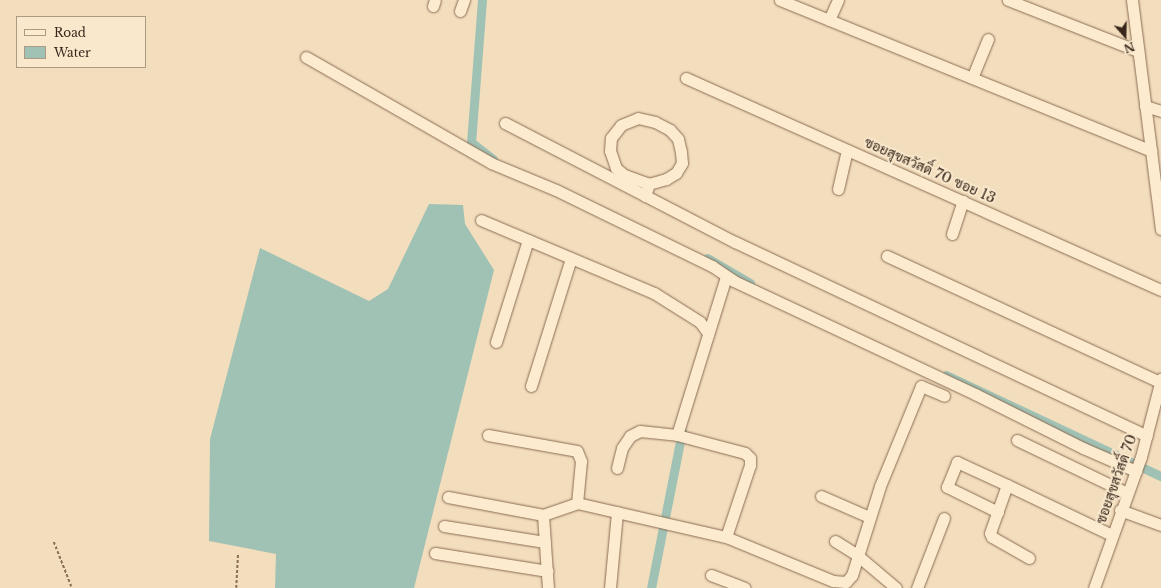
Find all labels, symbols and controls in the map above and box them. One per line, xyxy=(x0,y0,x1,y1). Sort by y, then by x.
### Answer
legend xyxy=(16,16,146,68)
north arrow xyxy=(1105,16,1145,56)
text: Road xyxy=(54,25,86,40)
text: N xyxy=(1122,39,1136,56)
text: Water xyxy=(54,45,91,60)
street label: ซอยสุขสวัสดิ์ 70 ซอย 13 xyxy=(862,133,998,207)
street label: ซอยสุขสวัสดิ์ 70 xyxy=(1092,432,1140,526)

